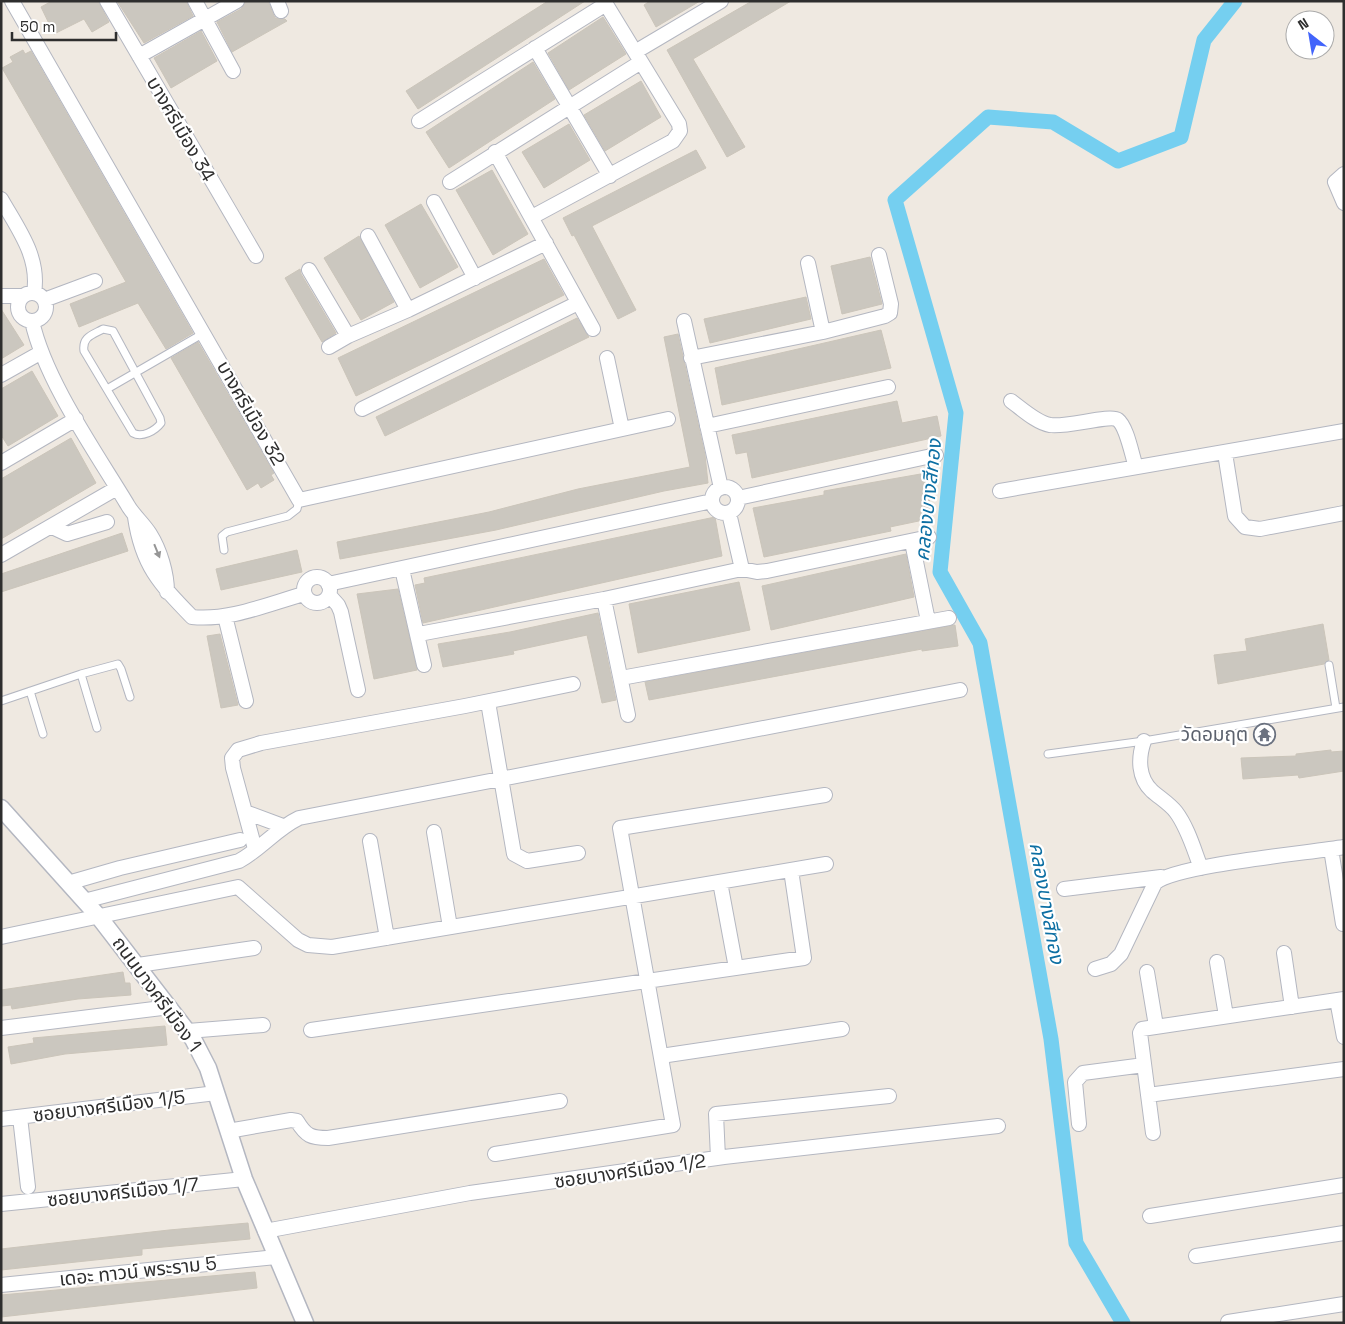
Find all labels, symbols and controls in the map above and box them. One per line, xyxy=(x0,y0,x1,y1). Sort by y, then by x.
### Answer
scale bar xyxy=(12,10,116,42)
north arrow xyxy=(1285,10,1335,60)
text: N xyxy=(1295,14,1312,34)
text: 50 m xyxy=(20,17,55,36)
street label: บางศรีเมือง 34 xyxy=(141,72,221,186)
street label: บางศรีเมือง 32 xyxy=(211,356,291,470)
water label: คลองบางสีทอง xyxy=(909,436,947,562)
one-way arrow xyxy=(153,544,161,559)
place label: วัดอมฤต xyxy=(1181,722,1248,747)
temple icon: วัดอมฤต xyxy=(1252,722,1276,746)
water label: คลองบางสีทอง xyxy=(1024,840,1071,967)
street label: ถนนบางศรีเมือง 1 xyxy=(107,931,207,1057)
street label: ซอยบางศรีเมือง 1/5 xyxy=(32,1084,186,1128)
street label: ซอยบางศรีเมือง 1/2 xyxy=(552,1148,708,1194)
street label: ซอยบางศรีเมือง 1/7 xyxy=(46,1172,200,1212)
street label: เดอะ ทาวน์ พระราม 5 xyxy=(58,1250,218,1292)

